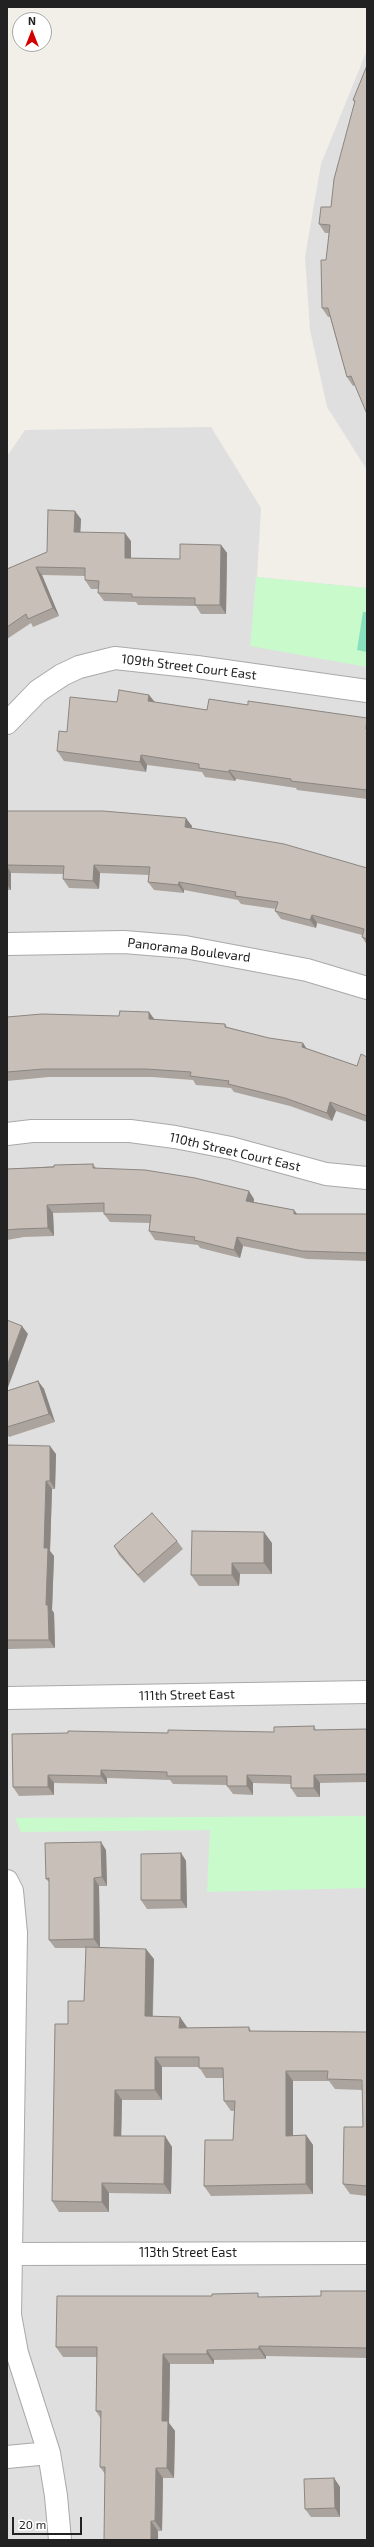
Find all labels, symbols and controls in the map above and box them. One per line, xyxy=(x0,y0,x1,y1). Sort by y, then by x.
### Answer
north arrow xyxy=(12,12,52,52)
text: N xyxy=(28,14,36,27)
street label: 109th Street Court East xyxy=(120,651,258,683)
street label: Panorama Boulevard xyxy=(127,935,251,965)
street label: 110th Street Court East xyxy=(168,1129,302,1175)
street label: 111th Street East xyxy=(139,1686,235,1704)
street label: 113th Street East xyxy=(139,2245,237,2261)
scale bar xyxy=(14,2509,84,2535)
text: 20 m xyxy=(19,2517,46,2531)

